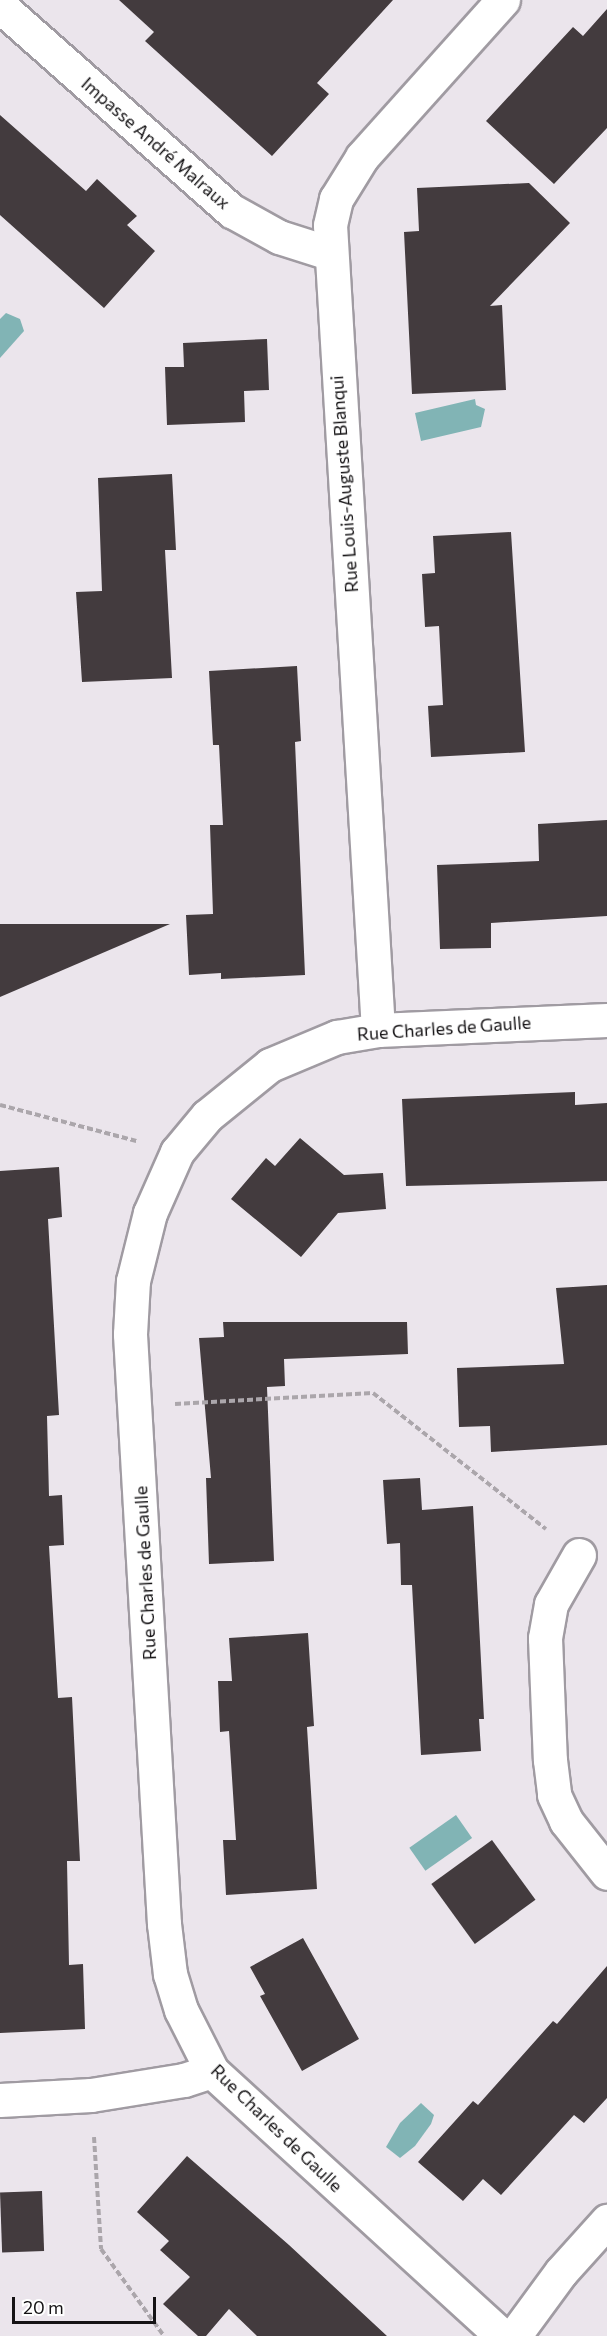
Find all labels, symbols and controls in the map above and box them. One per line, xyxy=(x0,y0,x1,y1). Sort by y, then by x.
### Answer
street label: Impasse André Malraux xyxy=(77,72,235,214)
street label: Rue Louis-Auguste Blanqui xyxy=(326,375,362,593)
street label: Rue Charles de Gaulle xyxy=(356,1011,532,1045)
street label: Rue Charles de Gaulle xyxy=(130,1485,160,1661)
street label: Rue Charles de Gaulle xyxy=(207,2060,347,2196)
scale bar xyxy=(15,2285,159,2323)
text: 20 m xyxy=(23,2296,64,2318)

